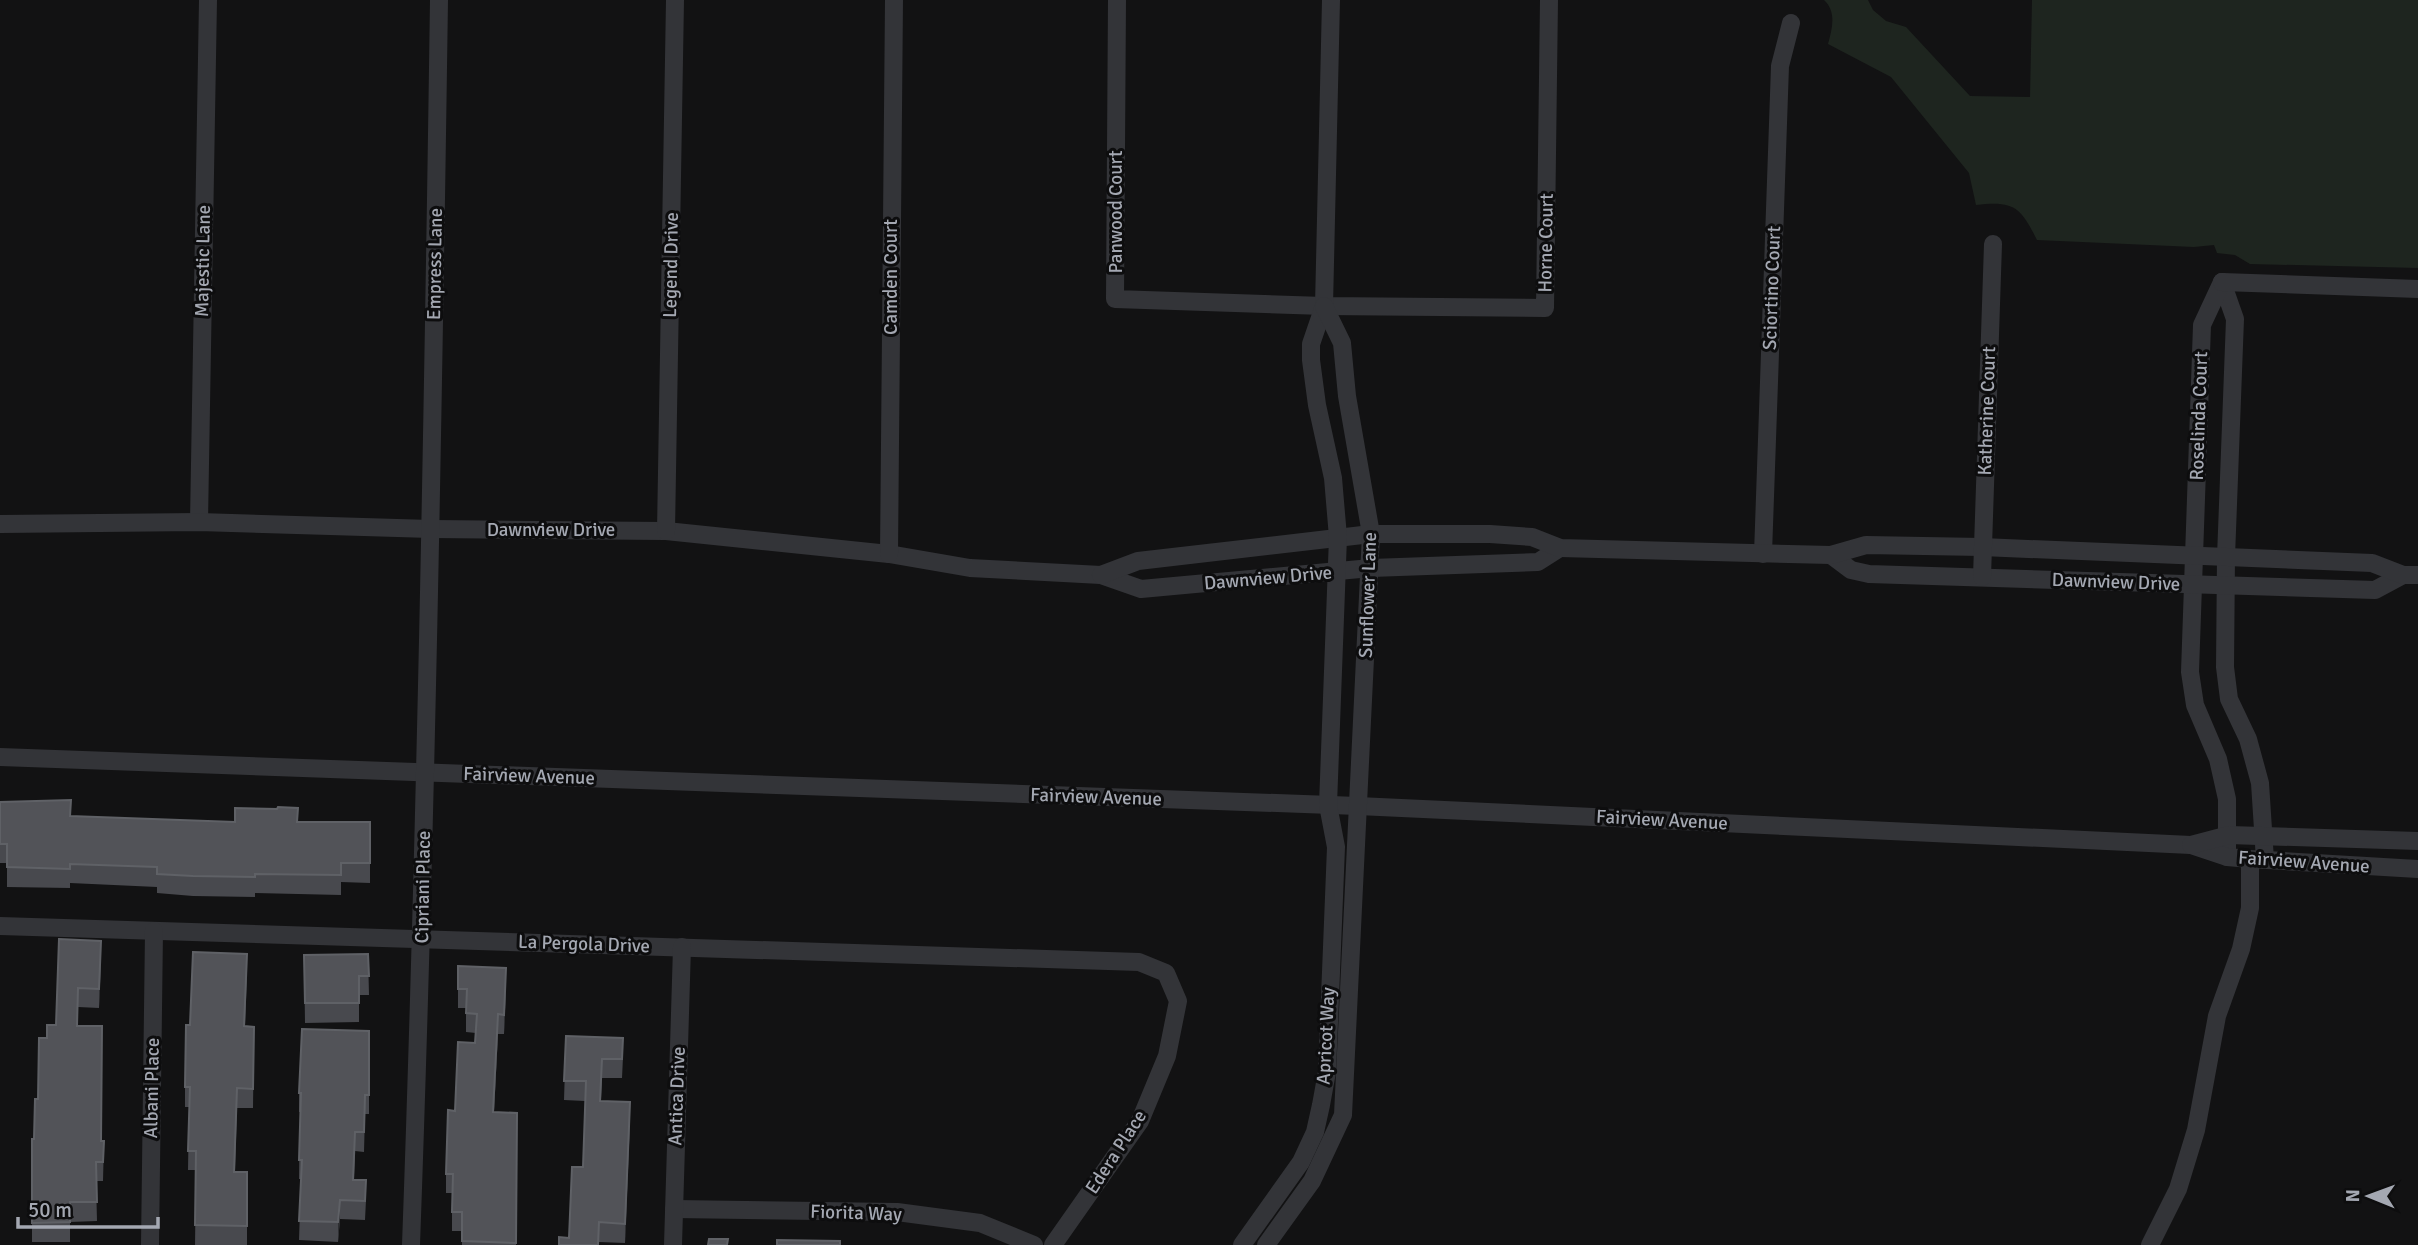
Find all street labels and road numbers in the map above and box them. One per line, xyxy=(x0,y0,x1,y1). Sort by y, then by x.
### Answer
street label: Panwood Court xyxy=(1104,150,1128,274)
street label: Horne Court xyxy=(1533,193,1559,293)
street label: Majestic Lane xyxy=(190,205,216,317)
street label: Empress Lane xyxy=(422,208,448,320)
street label: Legend Drive xyxy=(658,212,684,318)
street label: Camden Court xyxy=(879,219,903,335)
street label: Sciortino Court xyxy=(1758,225,1786,350)
street label: Katherine Court xyxy=(1973,346,2001,476)
street label: Roselinda Court xyxy=(2185,351,2213,481)
street label: Dawnview Drive xyxy=(487,518,615,542)
street label: Sunflower Lane xyxy=(1354,532,1382,658)
street label: Dawnview Drive xyxy=(1203,560,1333,596)
street label: Dawnview Drive xyxy=(2051,568,2181,596)
street label: Fairview Avenue xyxy=(463,762,595,790)
street label: Fairview Avenue xyxy=(1030,783,1162,811)
street label: Fairview Avenue xyxy=(1596,805,1728,835)
street label: Cipriani Place xyxy=(410,830,436,944)
street label: Fairview Avenue xyxy=(2237,845,2371,879)
street label: La Pergola Drive xyxy=(518,930,650,958)
street label: Apricot Way xyxy=(1311,987,1341,1085)
street label: Albani Place xyxy=(139,1037,165,1139)
street label: Antica Drive xyxy=(663,1046,691,1146)
street label: Edera Place xyxy=(1080,1106,1152,1198)
street label: Fiorita Way xyxy=(810,1199,902,1227)

